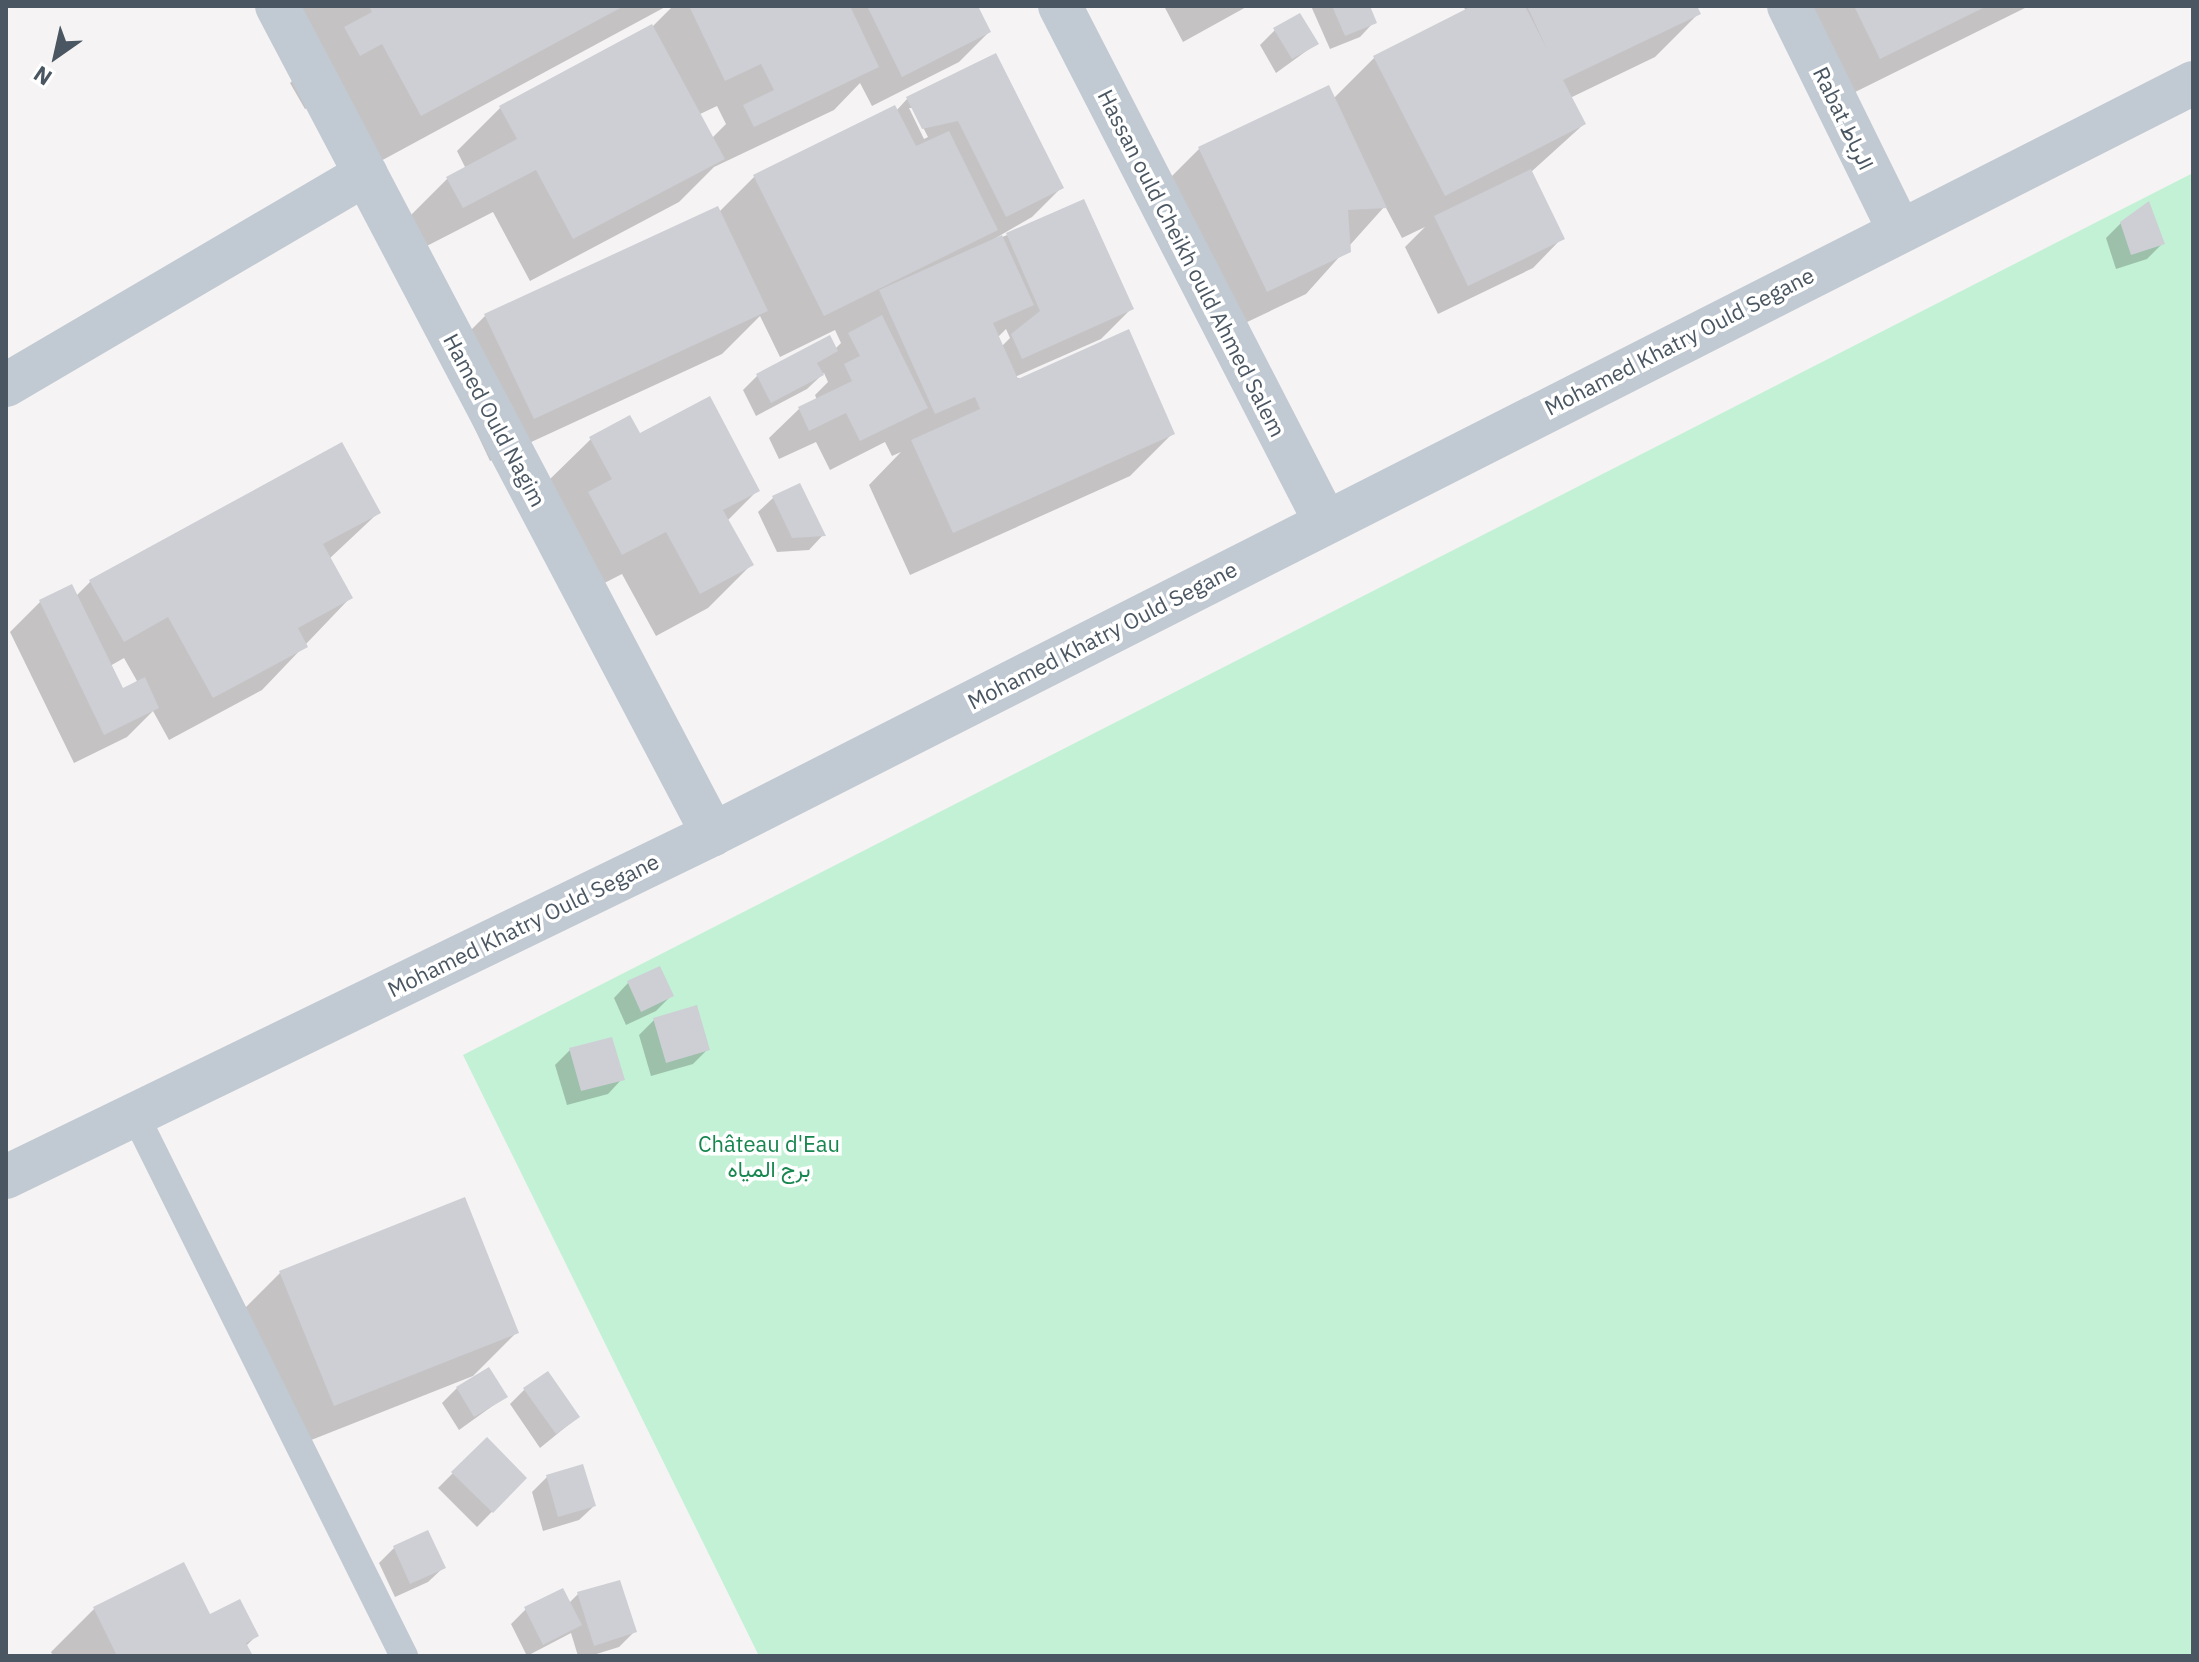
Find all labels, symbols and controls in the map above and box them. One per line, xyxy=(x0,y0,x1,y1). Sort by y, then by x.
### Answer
north arrow xyxy=(16,16,96,96)
text: N xyxy=(28,60,57,93)
street label: Rabat الرباط xyxy=(1808,62,1880,174)
street label: Hassan ould Cheikh ould Ahmed Salem xyxy=(1093,85,1291,441)
street label: Mohamed Khatry Ould Segane xyxy=(1540,261,1818,421)
street label: Hamed Ould Nagim xyxy=(438,329,552,511)
street label: Mohamed Khatry Ould Segane xyxy=(963,555,1241,715)
street label: Mohamed Khatry Ould Segane xyxy=(383,848,663,1002)
park label: Château d'Eau برج المياه xyxy=(698,1130,840,1182)

